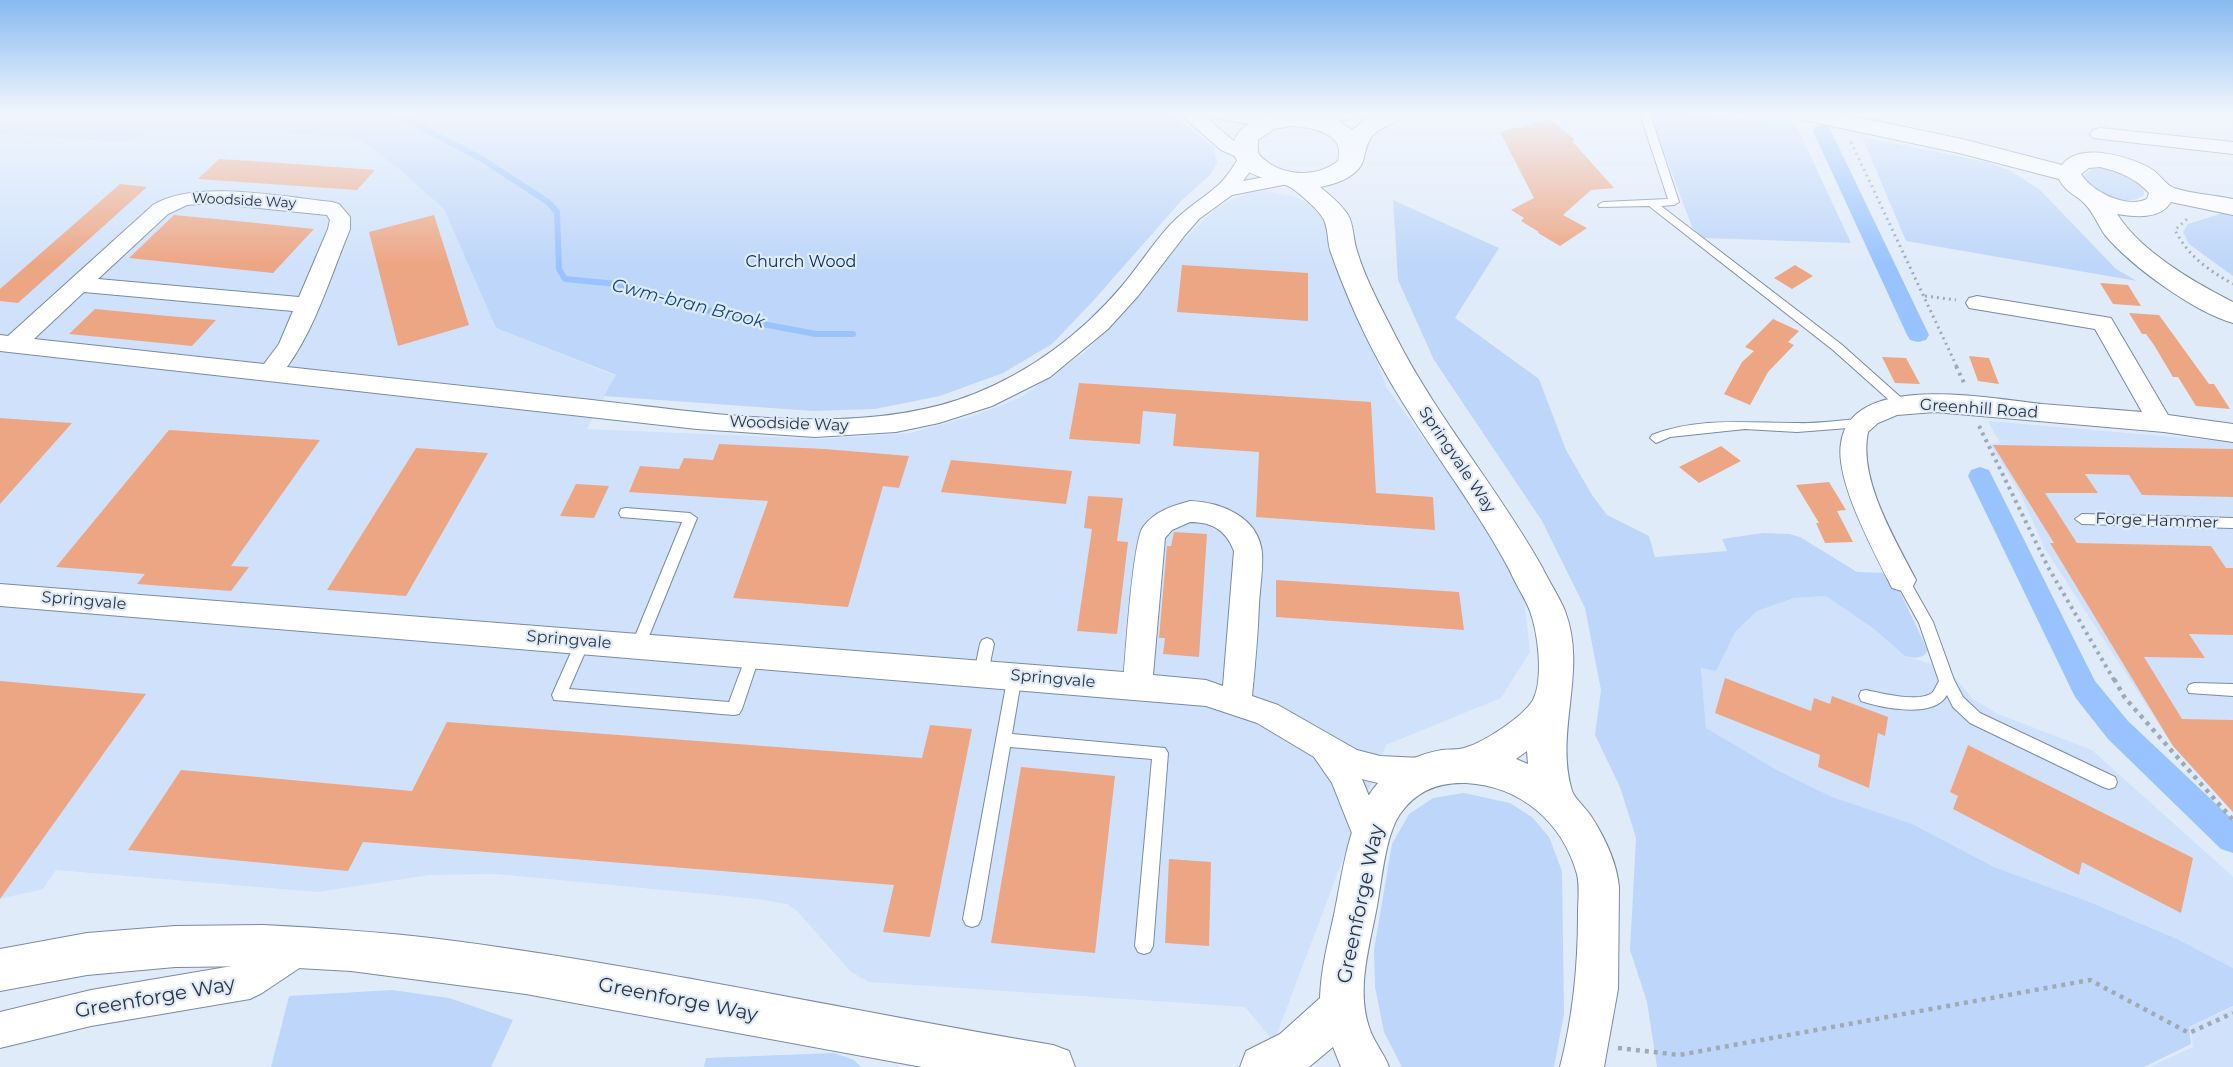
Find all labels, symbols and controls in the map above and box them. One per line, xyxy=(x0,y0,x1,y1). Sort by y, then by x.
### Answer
street label: Woodside Way xyxy=(191,190,297,212)
park label: Church Wood xyxy=(746,252,856,272)
water label: Cwm-bran Brook xyxy=(609,275,767,333)
street label: Greenhill Road xyxy=(1919,395,2039,423)
street label: Springvale Way xyxy=(1414,403,1500,517)
street label: Woodside Way xyxy=(729,412,849,436)
street label: Forge Hammer xyxy=(2095,509,2219,533)
street label: Springvale xyxy=(41,588,127,614)
street label: Springvale xyxy=(526,627,612,653)
street label: Springvale xyxy=(1010,666,1096,692)
street label: Greenforge Way xyxy=(1332,822,1390,986)
street label: Greenforge Way xyxy=(73,972,237,1024)
street label: Greenforge Way xyxy=(596,973,760,1027)

